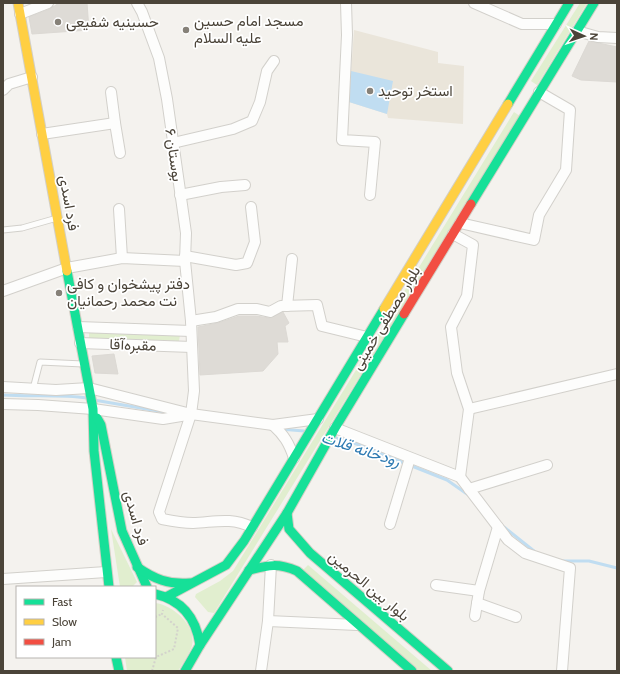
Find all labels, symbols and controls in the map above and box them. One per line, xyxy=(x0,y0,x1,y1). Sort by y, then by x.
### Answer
place label: مسجد امام حسین علیه السلام xyxy=(194,12,303,48)
place label: حسینیه شفیعی xyxy=(66,13,159,32)
north arrow xyxy=(564,16,604,56)
marker: حسینیه شفیعی xyxy=(53,17,63,27)
marker: مسجد امام حسین علیه السلام xyxy=(181,25,191,35)
text: N xyxy=(587,32,601,41)
place label: استخر توحید xyxy=(378,82,453,100)
marker: استخر توحید xyxy=(365,86,375,96)
street label: بوستان ۶ xyxy=(161,127,187,183)
street label: فرد اسدی xyxy=(54,174,83,232)
street label: بلوار مصطفی خمینی xyxy=(348,263,425,374)
place label: دفتر پیشخوان و کافی نت محمد رحمانیان xyxy=(67,275,190,310)
marker: دفتر پیشخوان و کافی نت محمد رحمانیان xyxy=(54,288,64,298)
street label: مقبره‌آقا xyxy=(109,335,157,355)
water label: رودخانه قلات xyxy=(319,427,403,472)
street label: فرد اسدی xyxy=(119,489,152,548)
street label: بلوار بین الحرمین xyxy=(324,547,413,626)
legend xyxy=(16,586,156,658)
text: Fast xyxy=(52,594,72,609)
text: Slow xyxy=(52,614,77,629)
text: Jam xyxy=(51,634,71,649)

